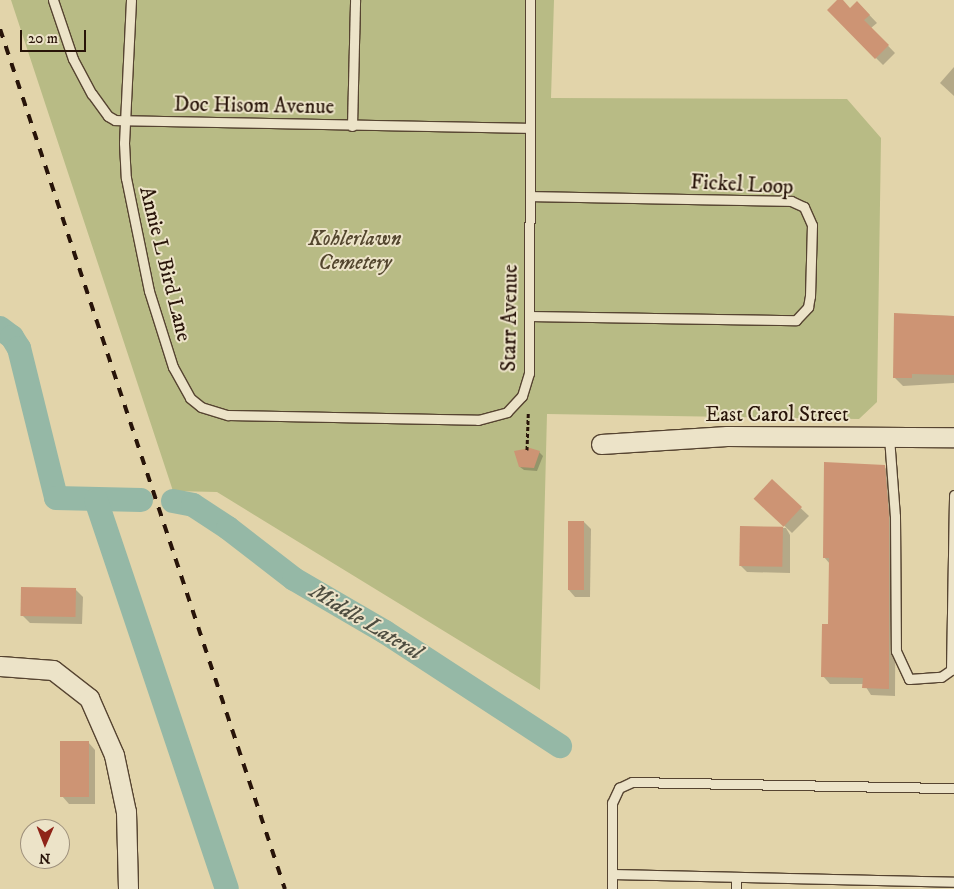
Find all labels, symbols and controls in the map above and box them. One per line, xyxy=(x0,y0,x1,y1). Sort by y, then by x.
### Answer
scale bar xyxy=(22,20,89,52)
text: 20 m xyxy=(28,29,58,48)
street label: Doc Hisom Avenue xyxy=(174,92,334,120)
street label: Fickel Loop xyxy=(690,170,794,200)
street label: Annie L Bird Lane xyxy=(134,184,196,344)
park label: Kohlerlawn Cemetery xyxy=(308,226,402,276)
street label: Starr Avenue xyxy=(496,264,524,372)
street label: East Carol Street xyxy=(705,402,849,428)
water label: Middle Lateral xyxy=(305,578,427,666)
north arrow xyxy=(20,819,70,869)
text: N xyxy=(39,849,51,867)

